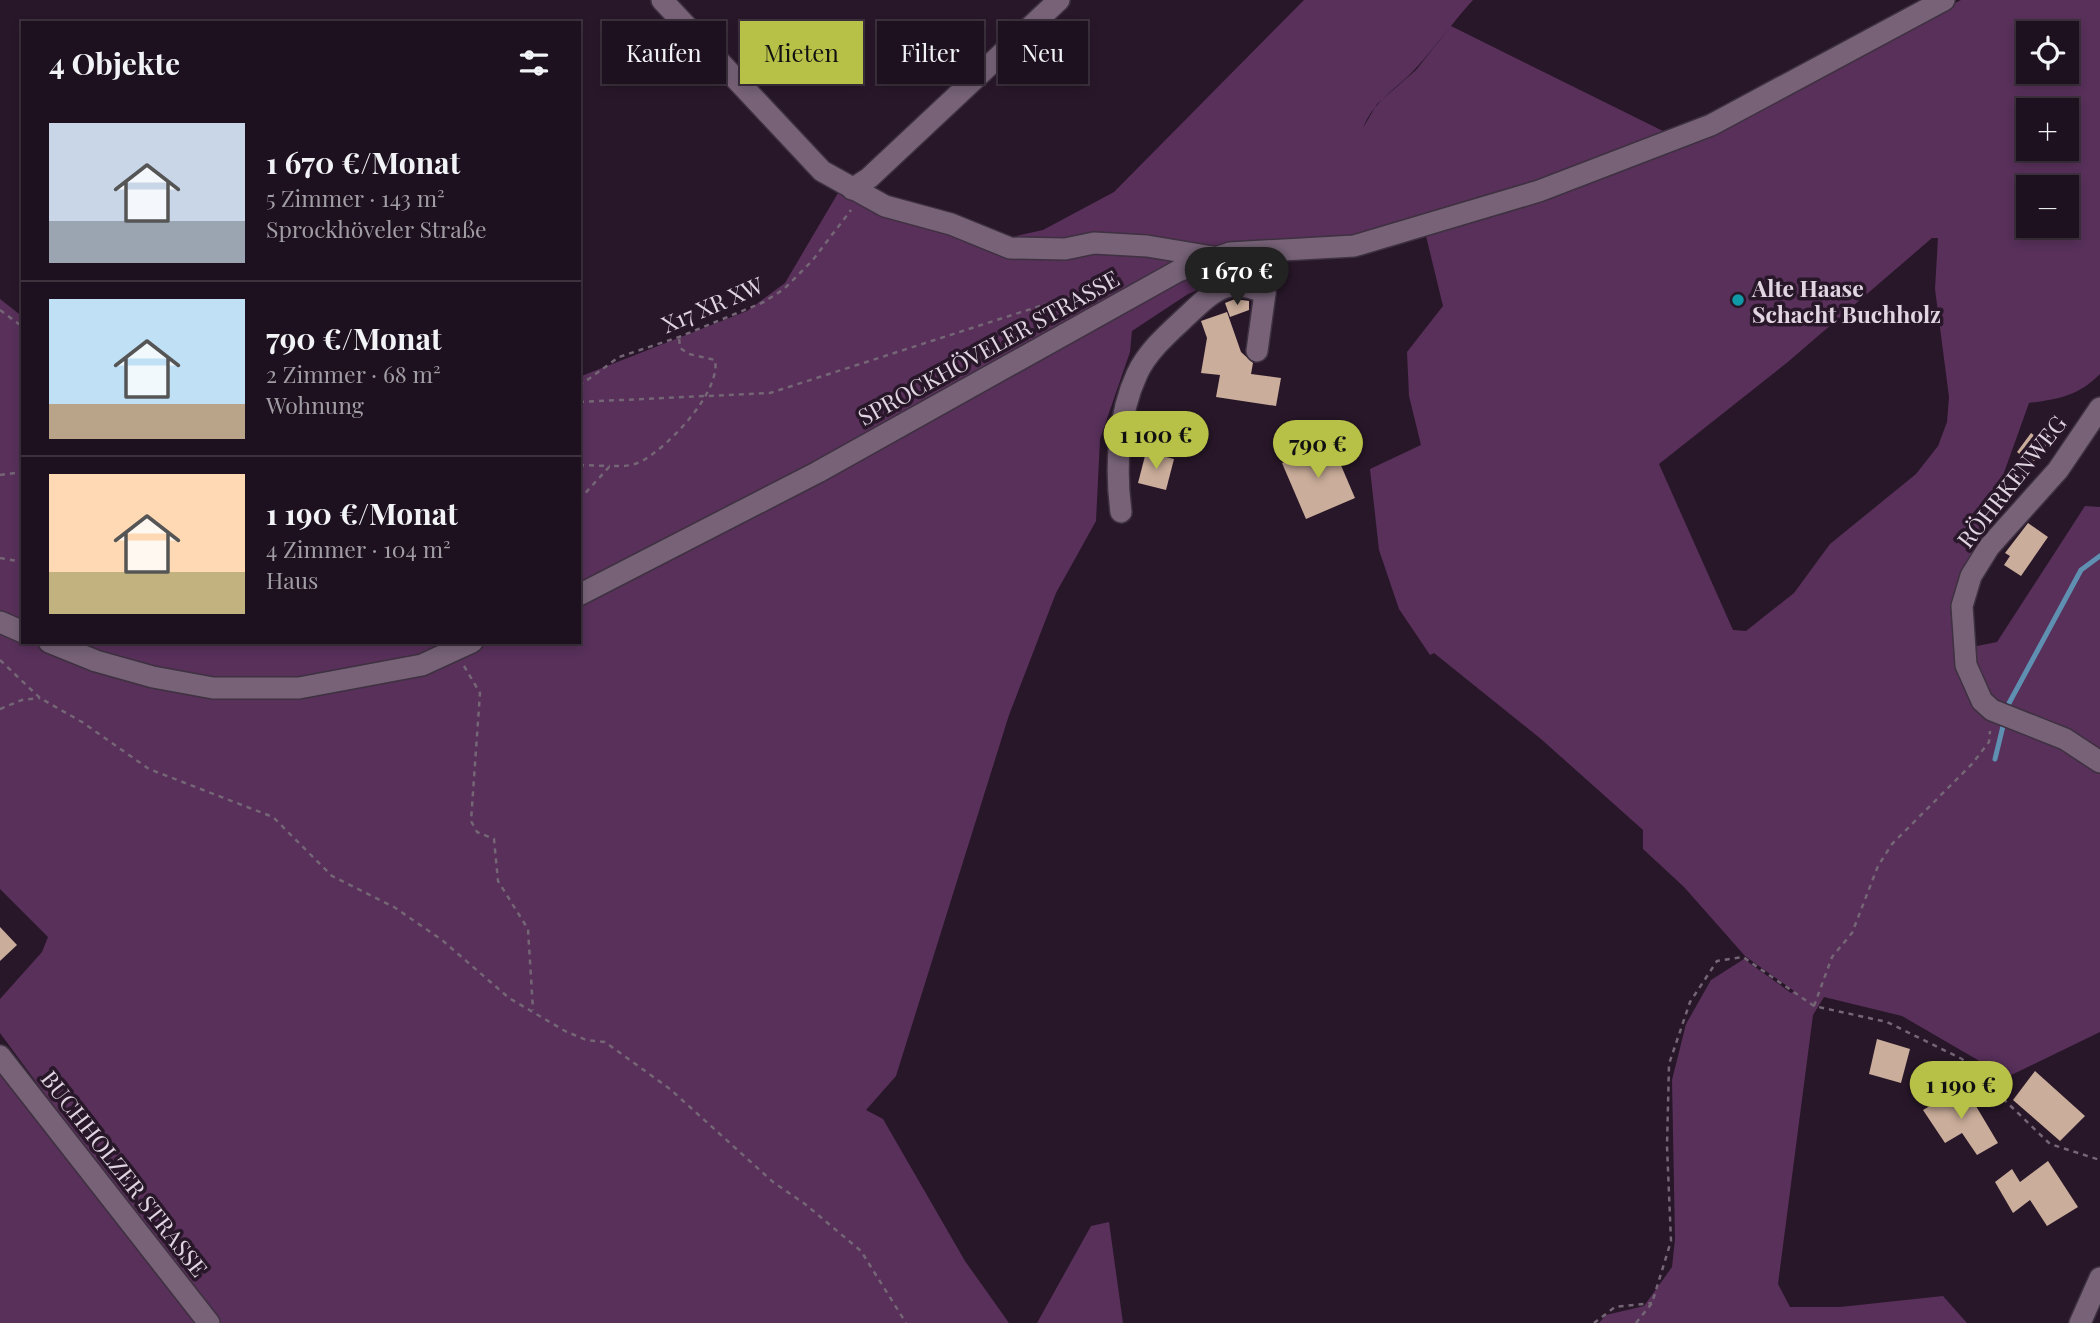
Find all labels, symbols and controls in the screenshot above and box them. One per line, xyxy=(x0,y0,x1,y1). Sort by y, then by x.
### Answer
chip: Kaufen xyxy=(602,21,726,84)
chip: Mieten xyxy=(740,21,863,84)
chip: Filter xyxy=(877,21,984,84)
chip: Neu xyxy=(998,21,1088,84)
map controls xyxy=(2016,21,2079,238)
button: locate xyxy=(2016,21,2079,84)
text: 4 Objekte xyxy=(49,43,180,83)
icon: filters xyxy=(515,44,553,82)
button: + xyxy=(2016,98,2079,161)
text: 1 670 €/Monat xyxy=(266,142,460,182)
icon: home xyxy=(105,151,189,235)
button: − xyxy=(2016,175,2079,238)
text: 5 Zimmer · 143 m² xyxy=(266,182,445,213)
text: Sprockhöveler Straße xyxy=(266,213,487,244)
pin: 1 670 € xyxy=(1172,247,1302,307)
text: 1 670 € xyxy=(1201,254,1273,285)
street label: SPROCKHÖVELER STRASSE xyxy=(852,262,1124,432)
street label: X17 XR XW xyxy=(656,269,768,339)
place label: Alte Haase Schacht Buchholz xyxy=(1751,272,1941,329)
marker: Alte Haase Schacht Buchholz xyxy=(1730,292,1746,308)
text: 790 €/Monat xyxy=(266,318,442,358)
icon: home xyxy=(105,327,189,411)
text: 2 Zimmer · 68 m² xyxy=(266,358,441,389)
text: Wohnung xyxy=(266,389,364,420)
street label: RÖHRKENWEG xyxy=(1949,408,2073,554)
pin: 1 100 € xyxy=(1091,412,1221,471)
text: 1 100 € xyxy=(1120,418,1192,449)
pin: 790 € xyxy=(1269,420,1367,480)
text: 790 € xyxy=(1289,427,1347,458)
text: 1 190 €/Monat xyxy=(266,493,458,533)
icon: home xyxy=(105,502,189,586)
text: 4 Zimmer · 104 m² xyxy=(266,533,451,564)
text: Haus xyxy=(266,564,318,595)
pin: 1 190 € xyxy=(1896,1062,2026,1121)
street label: BUCHHOLZER STRASSE xyxy=(35,1064,215,1282)
text: 1 190 € xyxy=(1926,1068,1996,1099)

